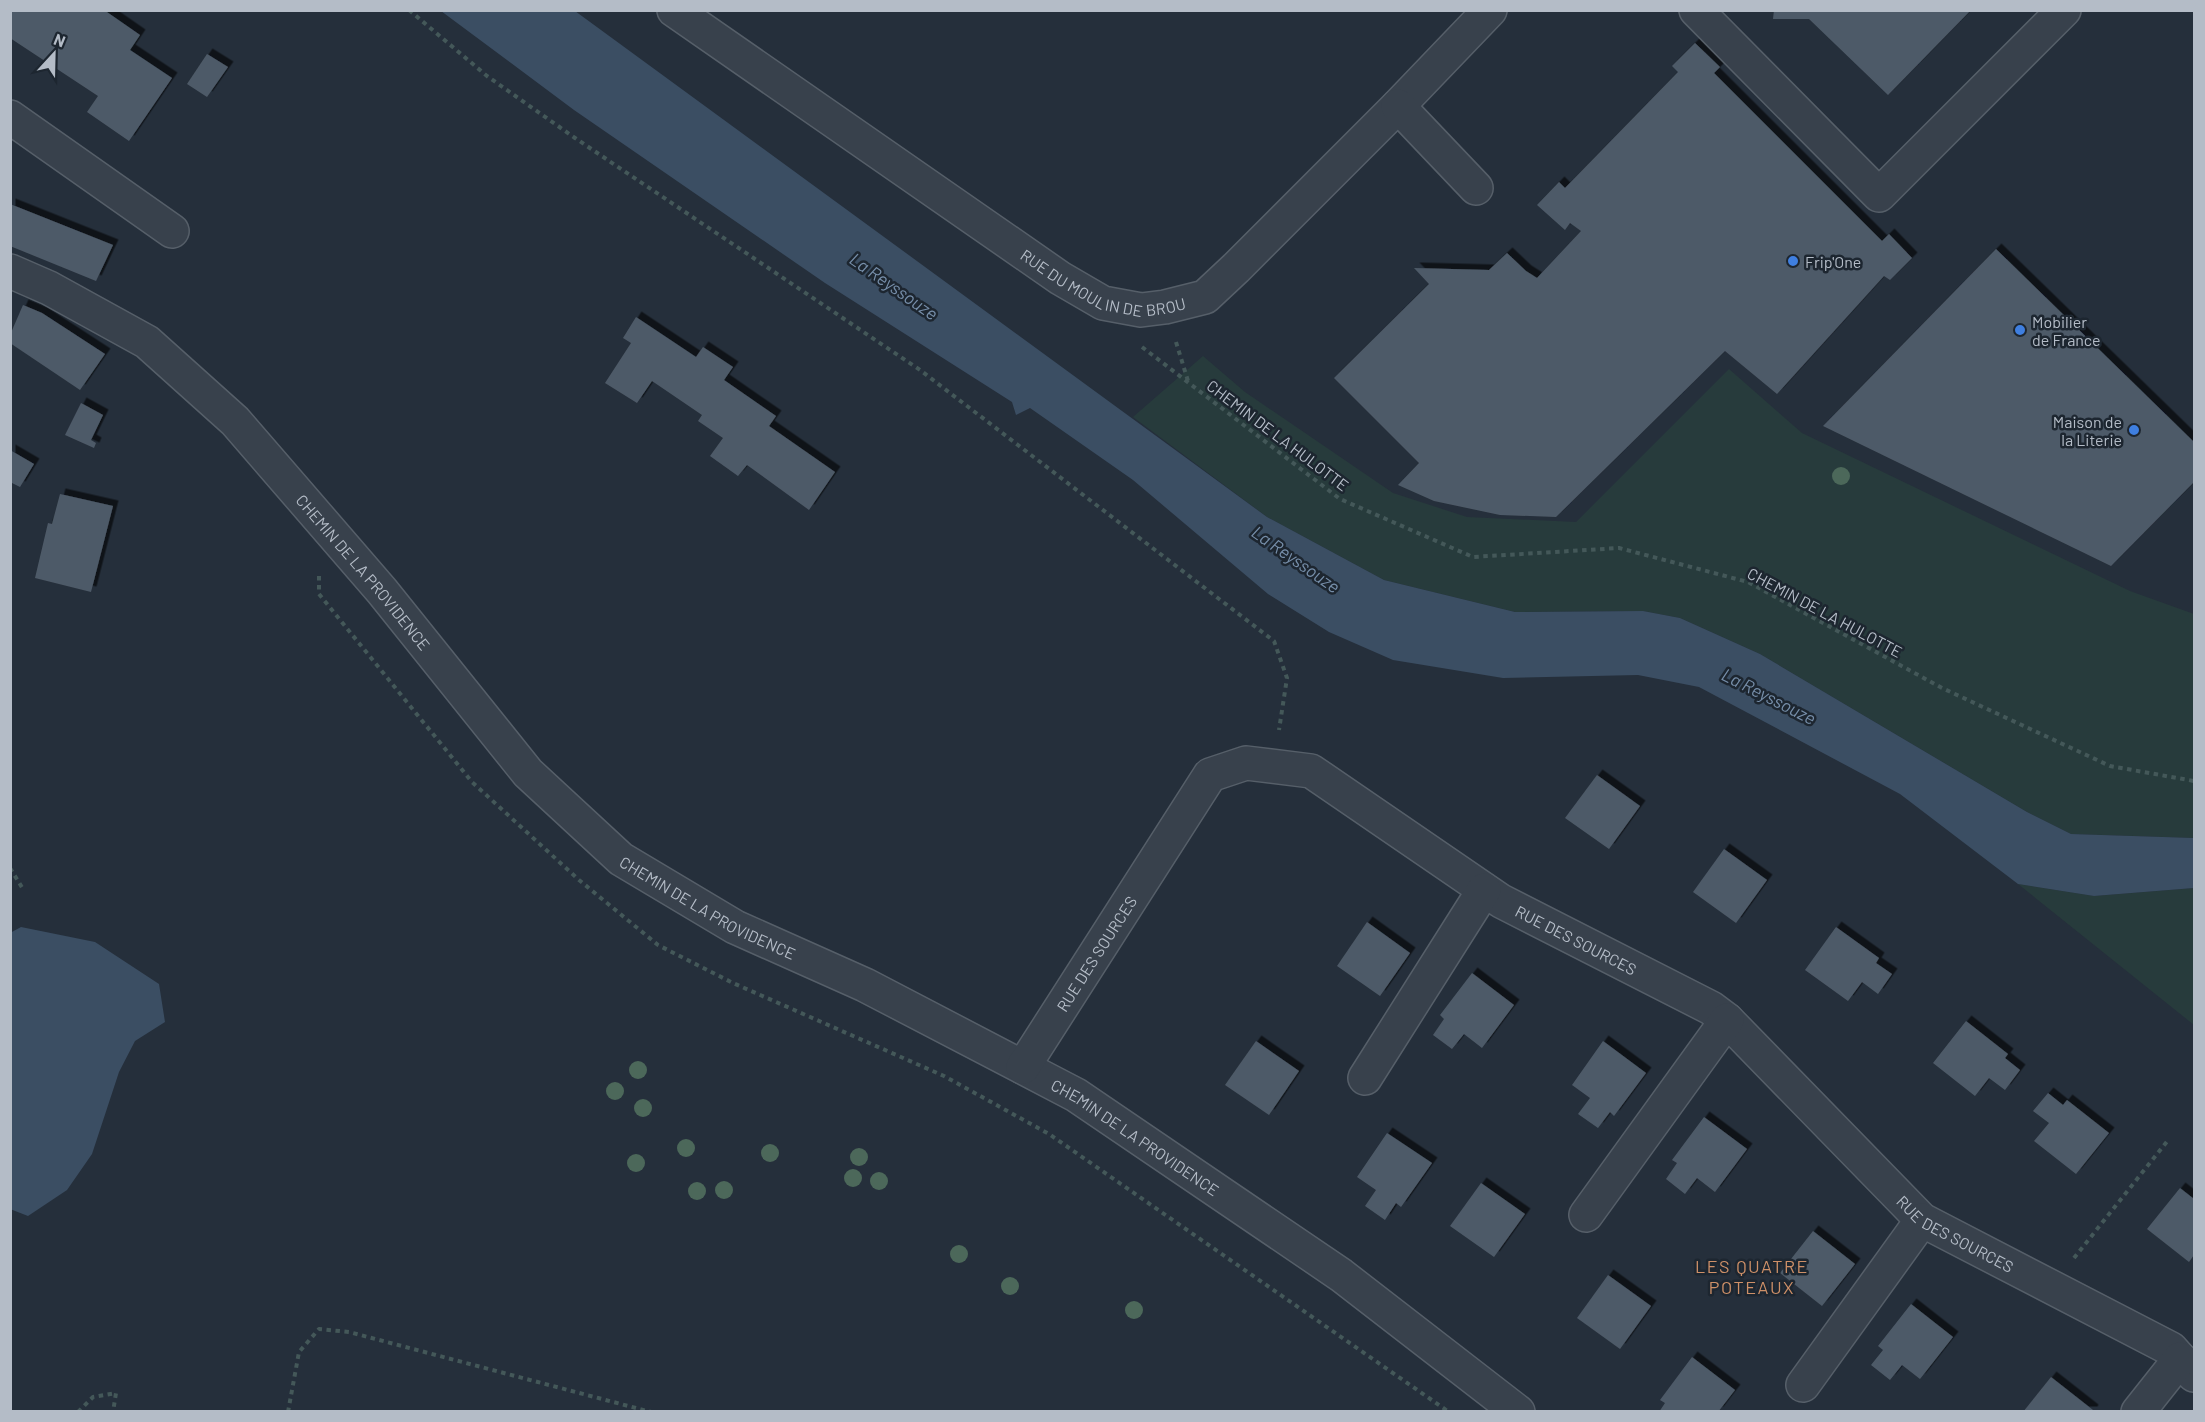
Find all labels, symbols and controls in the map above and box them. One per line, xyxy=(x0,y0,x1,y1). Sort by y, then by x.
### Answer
north arrow xyxy=(24,24,84,84)
text: N xyxy=(51,29,68,50)
street label: RUE DU MOULIN DE BROU xyxy=(1017,244,1187,320)
water label: La Reyssouze xyxy=(846,248,942,324)
place label: Frip'One xyxy=(1805,252,1861,271)
marker: Frip'One xyxy=(1786,254,1800,268)
place label: Mobilier de France xyxy=(2032,312,2101,349)
marker: Mobilier de France xyxy=(2013,323,2027,337)
street label: CHEMIN DE LA HULOTTE xyxy=(1203,376,1353,494)
place label: Maison de la Literie xyxy=(2053,412,2122,449)
marker: Maison de la Literie xyxy=(2127,423,2141,437)
street label: CHEMIN DE LA PROVIDENCE xyxy=(293,490,435,653)
water label: La Reyssouze xyxy=(1248,521,1344,597)
street label: CHEMIN DE LA HULOTTE xyxy=(1744,563,1906,661)
water label: La Reyssouze xyxy=(1718,663,1820,729)
street label: CHEMIN DE LA PROVIDENCE xyxy=(617,851,799,962)
street label: RUE DES SOURCES xyxy=(1052,892,1140,1015)
street label: RUE DES SOURCES xyxy=(1513,901,1640,978)
street label: CHEMIN DE LA PROVIDENCE xyxy=(1048,1074,1223,1199)
street label: RUE DES SOURCES xyxy=(1893,1191,2017,1275)
district label: LES QUATRE POTEAUX xyxy=(1695,1255,1809,1298)

